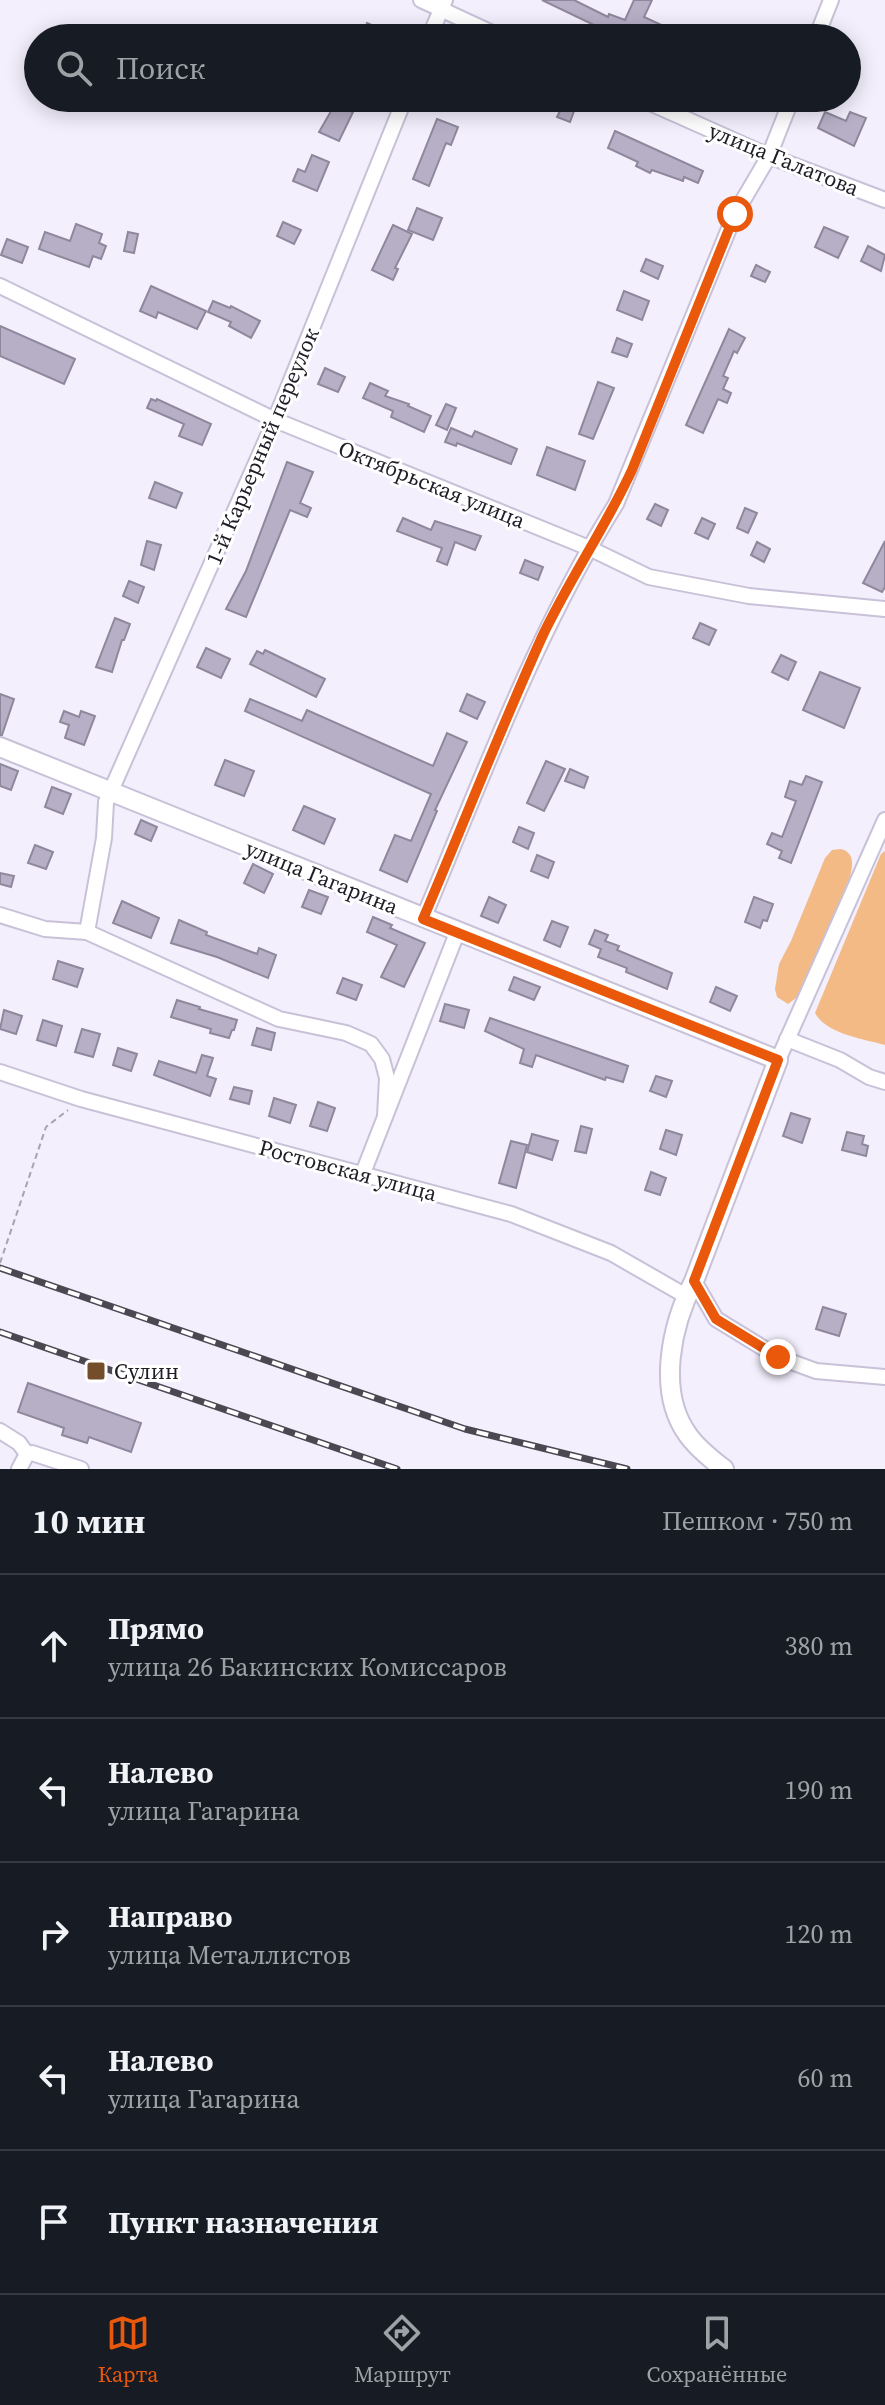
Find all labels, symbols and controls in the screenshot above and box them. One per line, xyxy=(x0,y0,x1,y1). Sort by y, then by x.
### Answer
search box xyxy=(24,24,861,112)
icon: search xyxy=(52,46,96,90)
text: Поиск xyxy=(116,48,205,89)
street label: улица Галатова xyxy=(704,115,864,203)
route start xyxy=(717,196,753,232)
street label: 1-й Карьерный переулок xyxy=(198,323,326,569)
street label: Октябрьская улица xyxy=(334,433,531,535)
street label: улица Гагарина xyxy=(241,833,404,922)
street label: Ростовская улица xyxy=(256,1132,441,1208)
route end xyxy=(760,1339,796,1375)
place label: Сулин xyxy=(114,1356,179,1386)
marker: Сулин xyxy=(85,1360,107,1382)
text: 10 мин xyxy=(32,1498,146,1544)
text: Пешком · 750 m xyxy=(662,1503,853,1539)
text: Прямо xyxy=(108,1608,204,1649)
icon: ahead xyxy=(32,1624,76,1668)
text: 380 m xyxy=(785,1628,853,1664)
text: улица 26 Бакинских Комиссаров xyxy=(108,1649,507,1685)
text: Налево xyxy=(108,1752,213,1793)
icon: left xyxy=(32,1768,76,1812)
text: 190 m xyxy=(785,1772,853,1808)
text: улица Гагарина xyxy=(108,1793,300,1829)
text: Направо xyxy=(108,1896,232,1937)
icon: right xyxy=(32,1912,76,1956)
text: 120 m xyxy=(785,1916,853,1952)
text: улица Металлистов xyxy=(108,1937,351,1973)
text: Налево xyxy=(108,2040,213,2081)
icon: left xyxy=(32,2056,76,2100)
text: 60 m xyxy=(798,2060,853,2096)
text: улица Гагарина xyxy=(108,2081,300,2117)
icon: arrive xyxy=(32,2200,76,2244)
text: Пункт назначения xyxy=(108,2202,378,2243)
tab: Карта xyxy=(98,2311,158,2389)
tab: Маршрут xyxy=(354,2311,451,2389)
tab: Сохранённые xyxy=(646,2311,787,2389)

